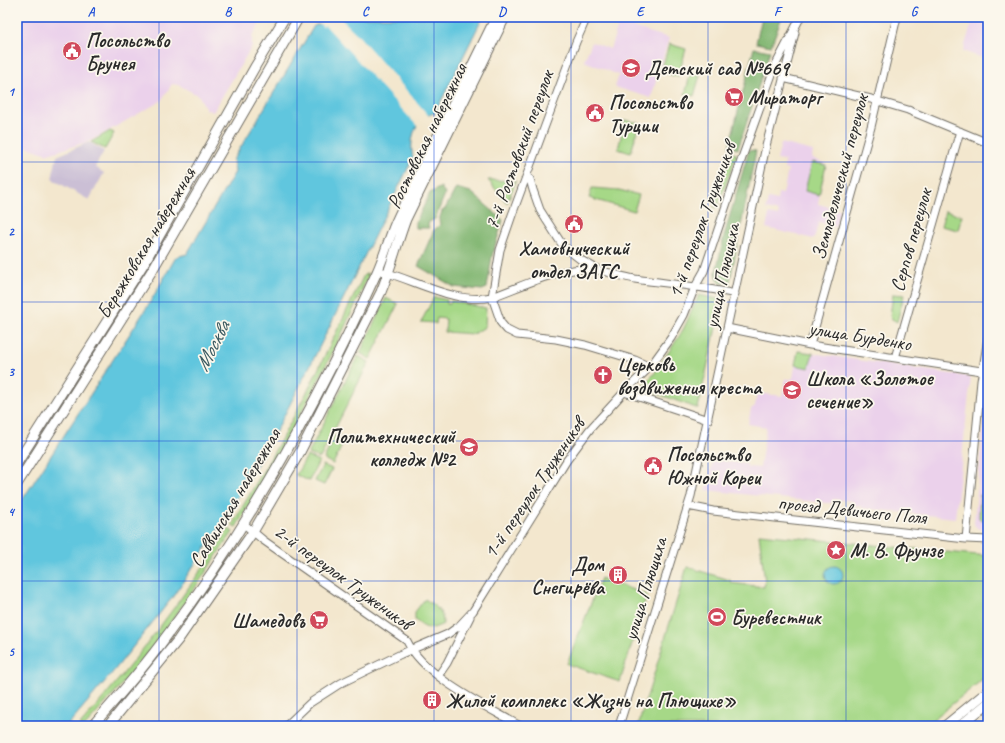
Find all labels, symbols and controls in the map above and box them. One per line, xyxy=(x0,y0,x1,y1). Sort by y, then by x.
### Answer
text: A xyxy=(88,4,96,20)
text: B xyxy=(225,4,233,20)
text: C xyxy=(362,4,370,20)
text: D xyxy=(498,4,507,20)
text: E xyxy=(637,4,646,20)
text: F xyxy=(774,4,783,20)
text: G xyxy=(911,4,919,20)
place label: Посольство Брунея xyxy=(86,28,171,76)
public building icon: Посольство Брунея xyxy=(61,40,83,62)
place label: Детский сад №669 xyxy=(645,56,791,81)
street label: Ростовская набережная xyxy=(381,57,474,213)
school or university icon: Детский сад №669 xyxy=(620,57,642,79)
street label: 7-й Ростовский переулок xyxy=(479,66,560,233)
text: 1 xyxy=(8,84,16,100)
place label: Мираторг xyxy=(748,85,825,110)
supermarket icon: Мираторг xyxy=(723,86,745,108)
place label: Посольство Турции xyxy=(609,90,694,138)
street label: Земледельческий переулок xyxy=(806,90,875,263)
public building icon: Посольство Турции xyxy=(584,102,606,124)
street label: 1-й переулок Тружеников xyxy=(662,135,743,301)
street label: Бережковская набережная xyxy=(91,162,201,323)
street label: Серпов переулок xyxy=(884,184,938,294)
public building icon: Хамовнический отдел ЗАГС xyxy=(563,213,585,235)
street label: улица Плющиха xyxy=(698,220,746,332)
text: 2 xyxy=(8,224,15,240)
place label: Хамовнический отдел ЗАГС xyxy=(519,236,631,284)
water label: Москва xyxy=(189,314,237,375)
street label: улица Бурденко xyxy=(806,315,914,357)
place label: Церковь воздвижения креста xyxy=(617,352,763,401)
text: 3 xyxy=(8,364,15,380)
church icon: Церковь воздвижения креста xyxy=(592,364,614,386)
place label: Школа «Золотое сечение» xyxy=(806,366,935,414)
school or university icon: Школа «Золотое сечение» xyxy=(781,379,803,401)
street label: 1-й переулок Тружеников xyxy=(478,410,592,563)
street label: Саввинская набережная xyxy=(184,422,287,572)
place label: Политехнический колледж №2 xyxy=(327,424,457,472)
school or university icon: Политехнический колледж №2 xyxy=(458,436,480,458)
place label: Посольство Южной Кореи xyxy=(667,442,763,490)
public building icon: Посольство Южной Кореи xyxy=(642,455,664,477)
street label: проезд Девичьего Поля xyxy=(777,490,929,530)
text: 4 xyxy=(8,504,16,520)
street label: 2-й переулок Тружеников xyxy=(269,519,420,638)
street label: улица Плющиха xyxy=(617,533,673,645)
place label: М. В. Фрунзе xyxy=(850,538,944,563)
place icon: М. В. Фрунзе xyxy=(825,539,847,561)
place label: Дом Снегирёва xyxy=(531,552,606,600)
building icon: Дом Снегирёва xyxy=(607,564,629,586)
place label: Буревестник xyxy=(731,605,822,630)
sports icon: Буревестник xyxy=(706,606,728,628)
place label: Шамедовъ xyxy=(232,608,306,633)
supermarket icon: Шамедовъ xyxy=(308,609,330,631)
text: 5 xyxy=(8,644,15,660)
place label: Жилой комплекс «Жизнь на Плющихе» xyxy=(446,688,737,714)
building icon: Жилой комплекс «Жизнь на Плющихе» xyxy=(421,689,443,711)

